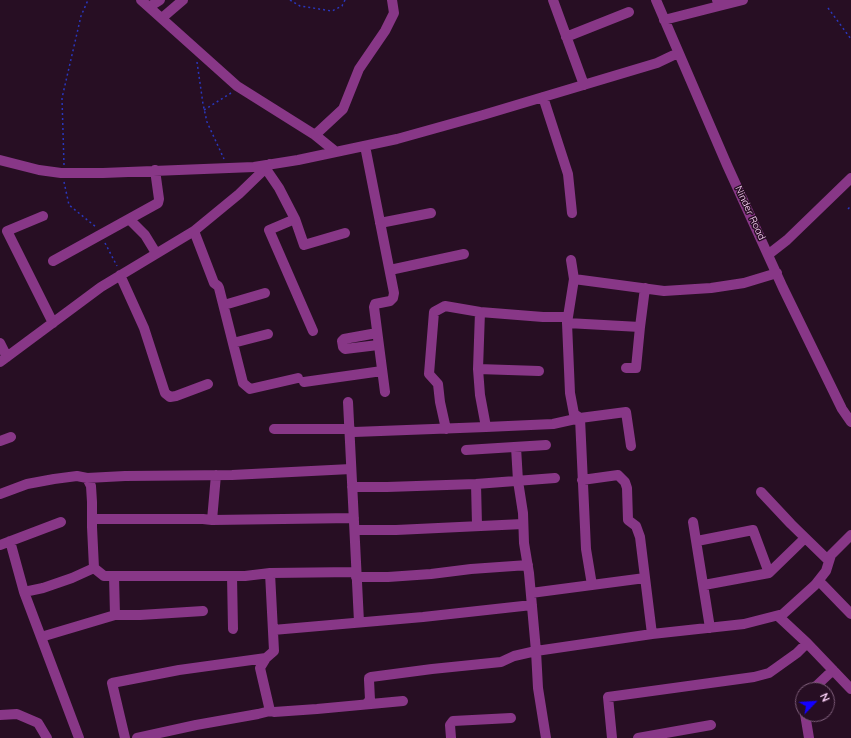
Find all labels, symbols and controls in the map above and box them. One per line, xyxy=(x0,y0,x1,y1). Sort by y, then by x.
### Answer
street label: Ninder Road xyxy=(732,184,768,242)
north arrow xyxy=(795,682,835,722)
text: N xyxy=(817,691,833,704)

